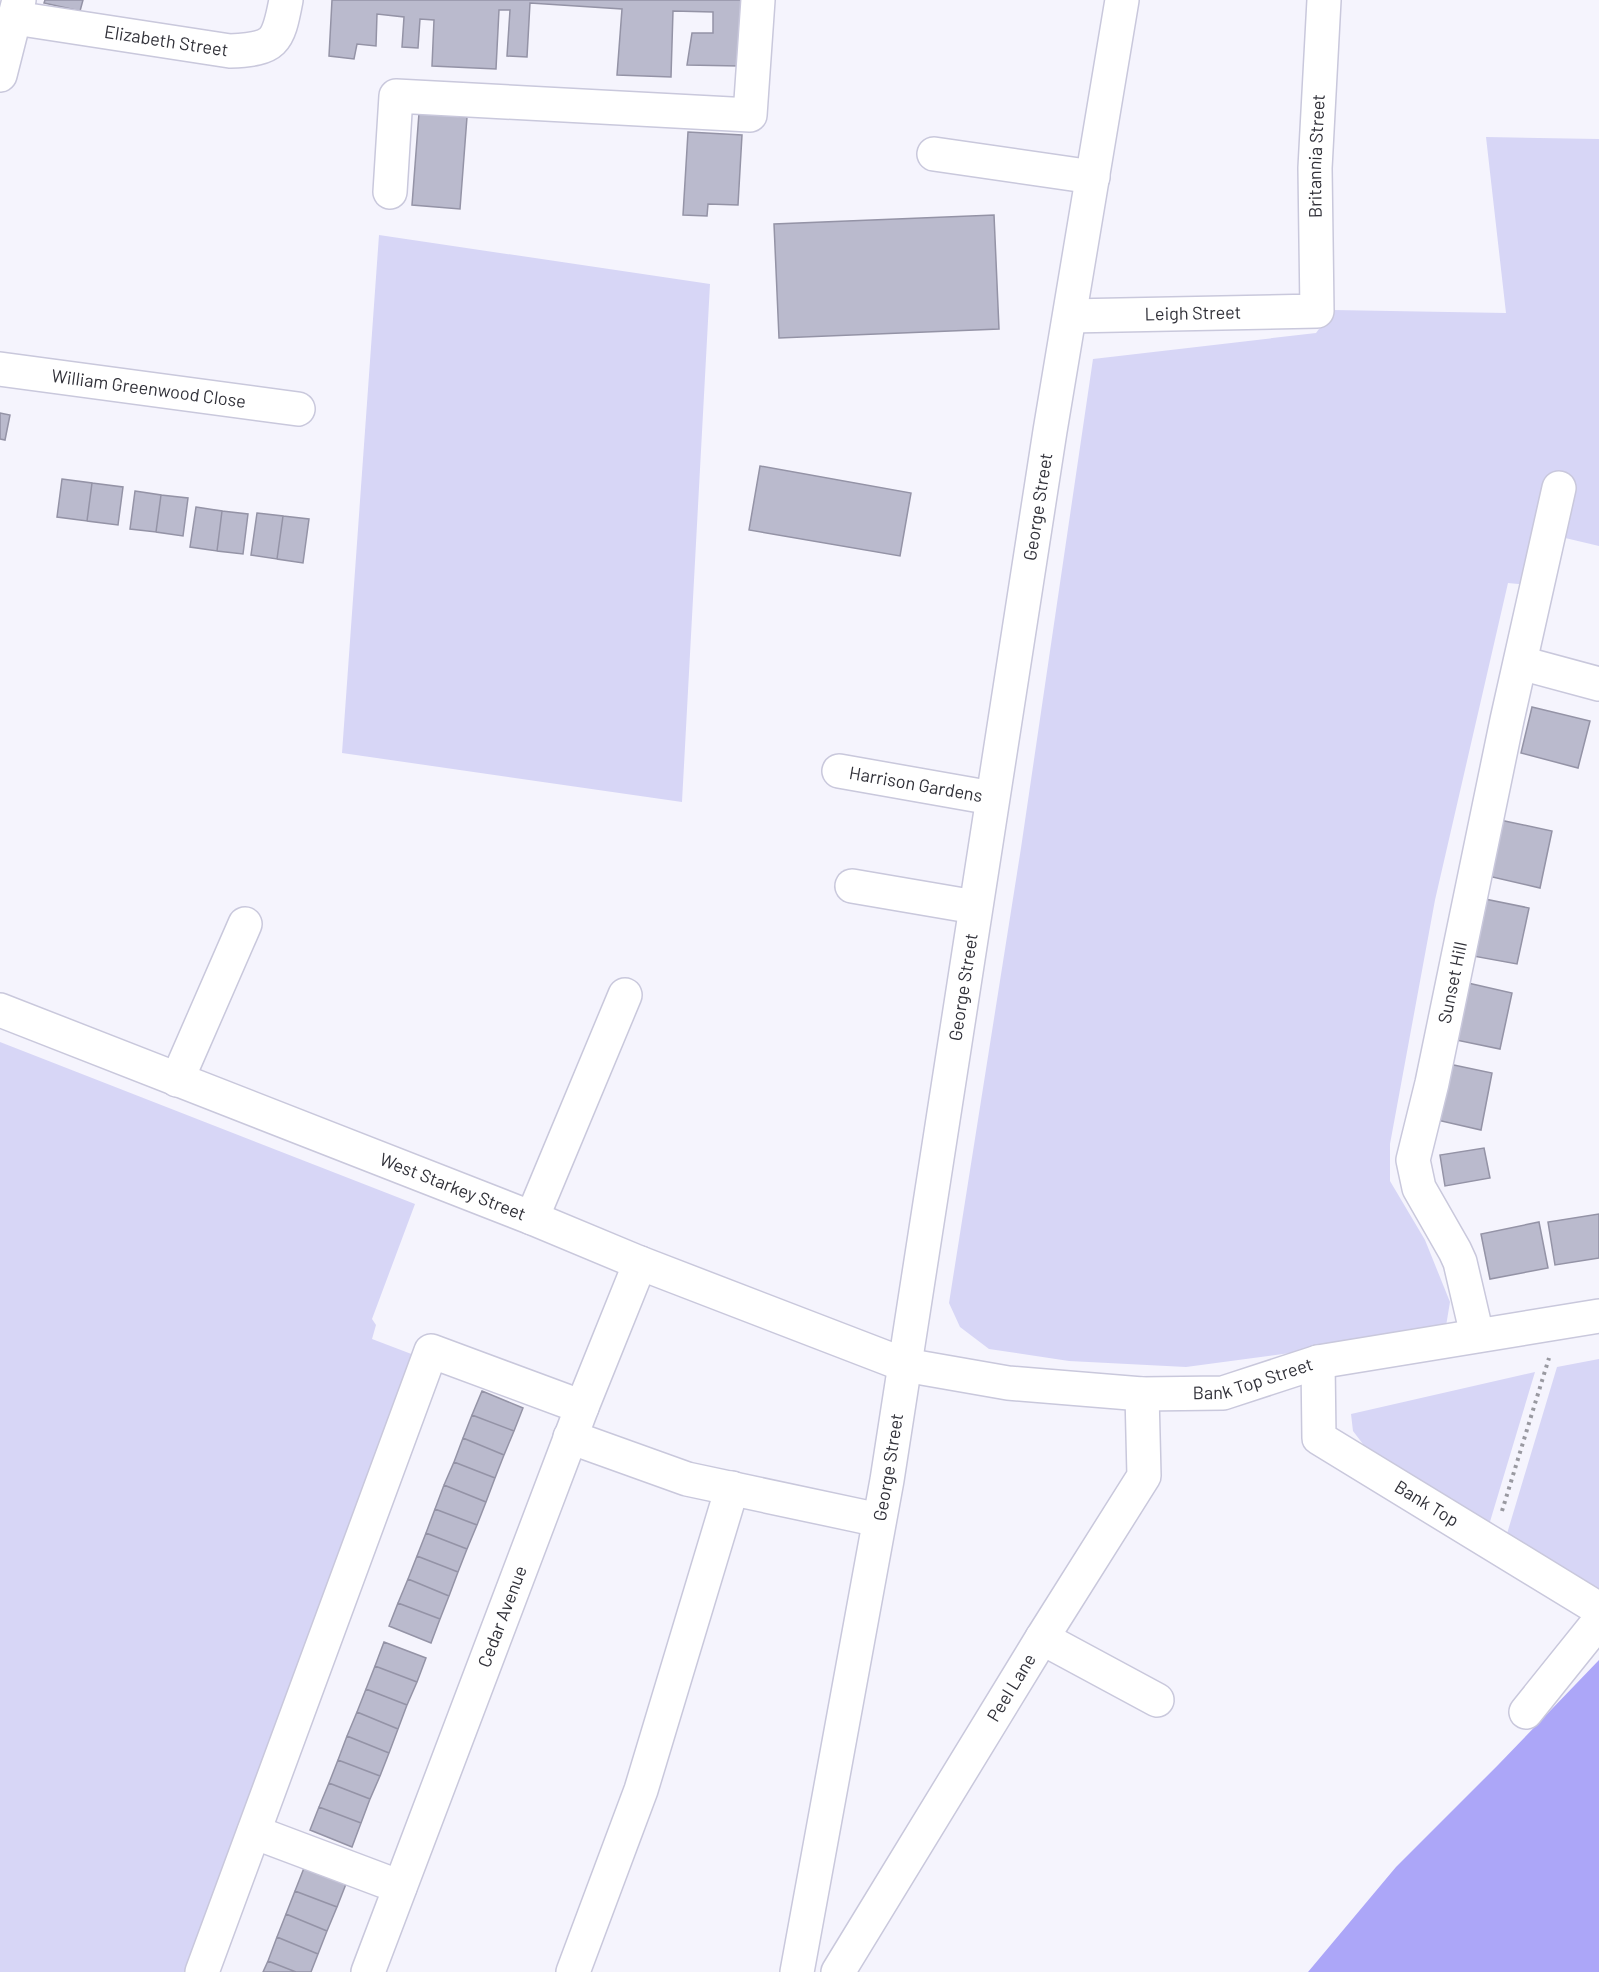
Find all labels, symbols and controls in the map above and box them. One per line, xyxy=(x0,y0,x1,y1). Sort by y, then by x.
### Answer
street label: Elizabeth Street xyxy=(103,20,230,61)
street label: Britannia Street xyxy=(1303,93,1329,218)
street label: Leigh Street xyxy=(1144,301,1241,324)
street label: William Greenwood Close xyxy=(50,364,247,412)
street label: George Street xyxy=(1018,451,1056,562)
street label: Harrison Gardens xyxy=(848,761,984,806)
street label: George Street xyxy=(943,931,982,1042)
street label: Sunset Hill xyxy=(1433,940,1471,1025)
street label: West Starkey Street xyxy=(377,1148,529,1225)
street label: Bank Top Street xyxy=(1193,1352,1315,1403)
street label: George Street xyxy=(868,1412,907,1523)
street label: Bank Top xyxy=(1391,1475,1463,1531)
street label: Cedar Avenue xyxy=(472,1562,531,1670)
street label: Peel Lane xyxy=(982,1649,1040,1725)

